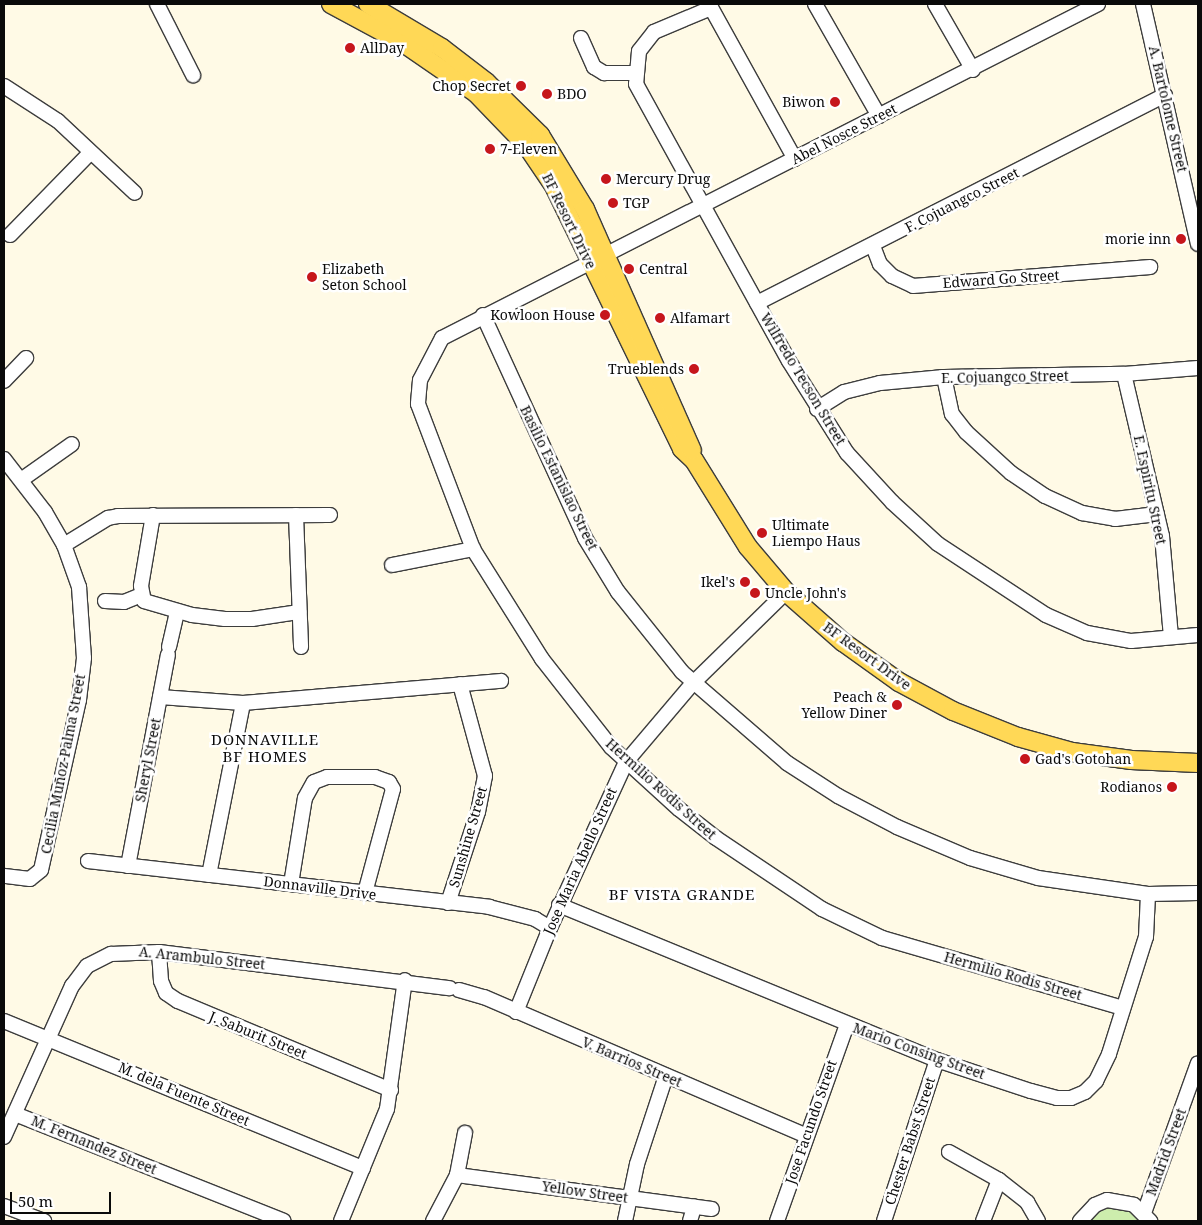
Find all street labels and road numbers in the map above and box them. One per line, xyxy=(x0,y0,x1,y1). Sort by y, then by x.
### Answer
street label: A. Bartolome Street xyxy=(1145,44,1191,174)
street label: Abel Nosce Street xyxy=(788,100,900,168)
street label: F. Cojuangco Street xyxy=(902,164,1022,236)
street label: BF Resort Drive xyxy=(539,171,599,271)
street label: Edward Go Street xyxy=(942,267,1060,291)
street label: Wilfredo Tecson Street xyxy=(757,310,849,448)
street label: E. Cojuangco Street xyxy=(941,367,1069,387)
street label: Basilio Estanislao Street xyxy=(517,403,601,553)
street label: E. Espiritu Street xyxy=(1130,434,1170,546)
street label: BF Resort Drive xyxy=(820,619,914,693)
street label: Cecilia Muñoz-Palma Street xyxy=(37,673,89,855)
street label: Sheryl Street xyxy=(132,716,164,804)
street label: Hermilio Rodis Street xyxy=(602,735,720,843)
street label: Sunshine Street xyxy=(446,784,490,890)
street label: Jose Maria Abello Street xyxy=(540,785,620,937)
street label: Donnaville Drive xyxy=(263,873,377,903)
street label: A. Arambulo Street xyxy=(138,943,266,973)
street label: Hermilio Rodis Street xyxy=(942,948,1084,1004)
street label: J. Saburit Street xyxy=(207,1008,309,1062)
street label: Mario Consing Street xyxy=(851,1019,987,1083)
street label: V. Barrios Street xyxy=(580,1033,684,1091)
street label: Jose Facundo Street xyxy=(782,1058,840,1186)
street label: M. dela Fuente Street xyxy=(116,1059,252,1129)
street label: Chester Babst Street xyxy=(881,1075,939,1207)
street label: Madrid Street xyxy=(1142,1106,1190,1198)
street label: M. Fernandez Street xyxy=(29,1112,159,1178)
street label: Yellow Street xyxy=(541,1178,629,1206)

